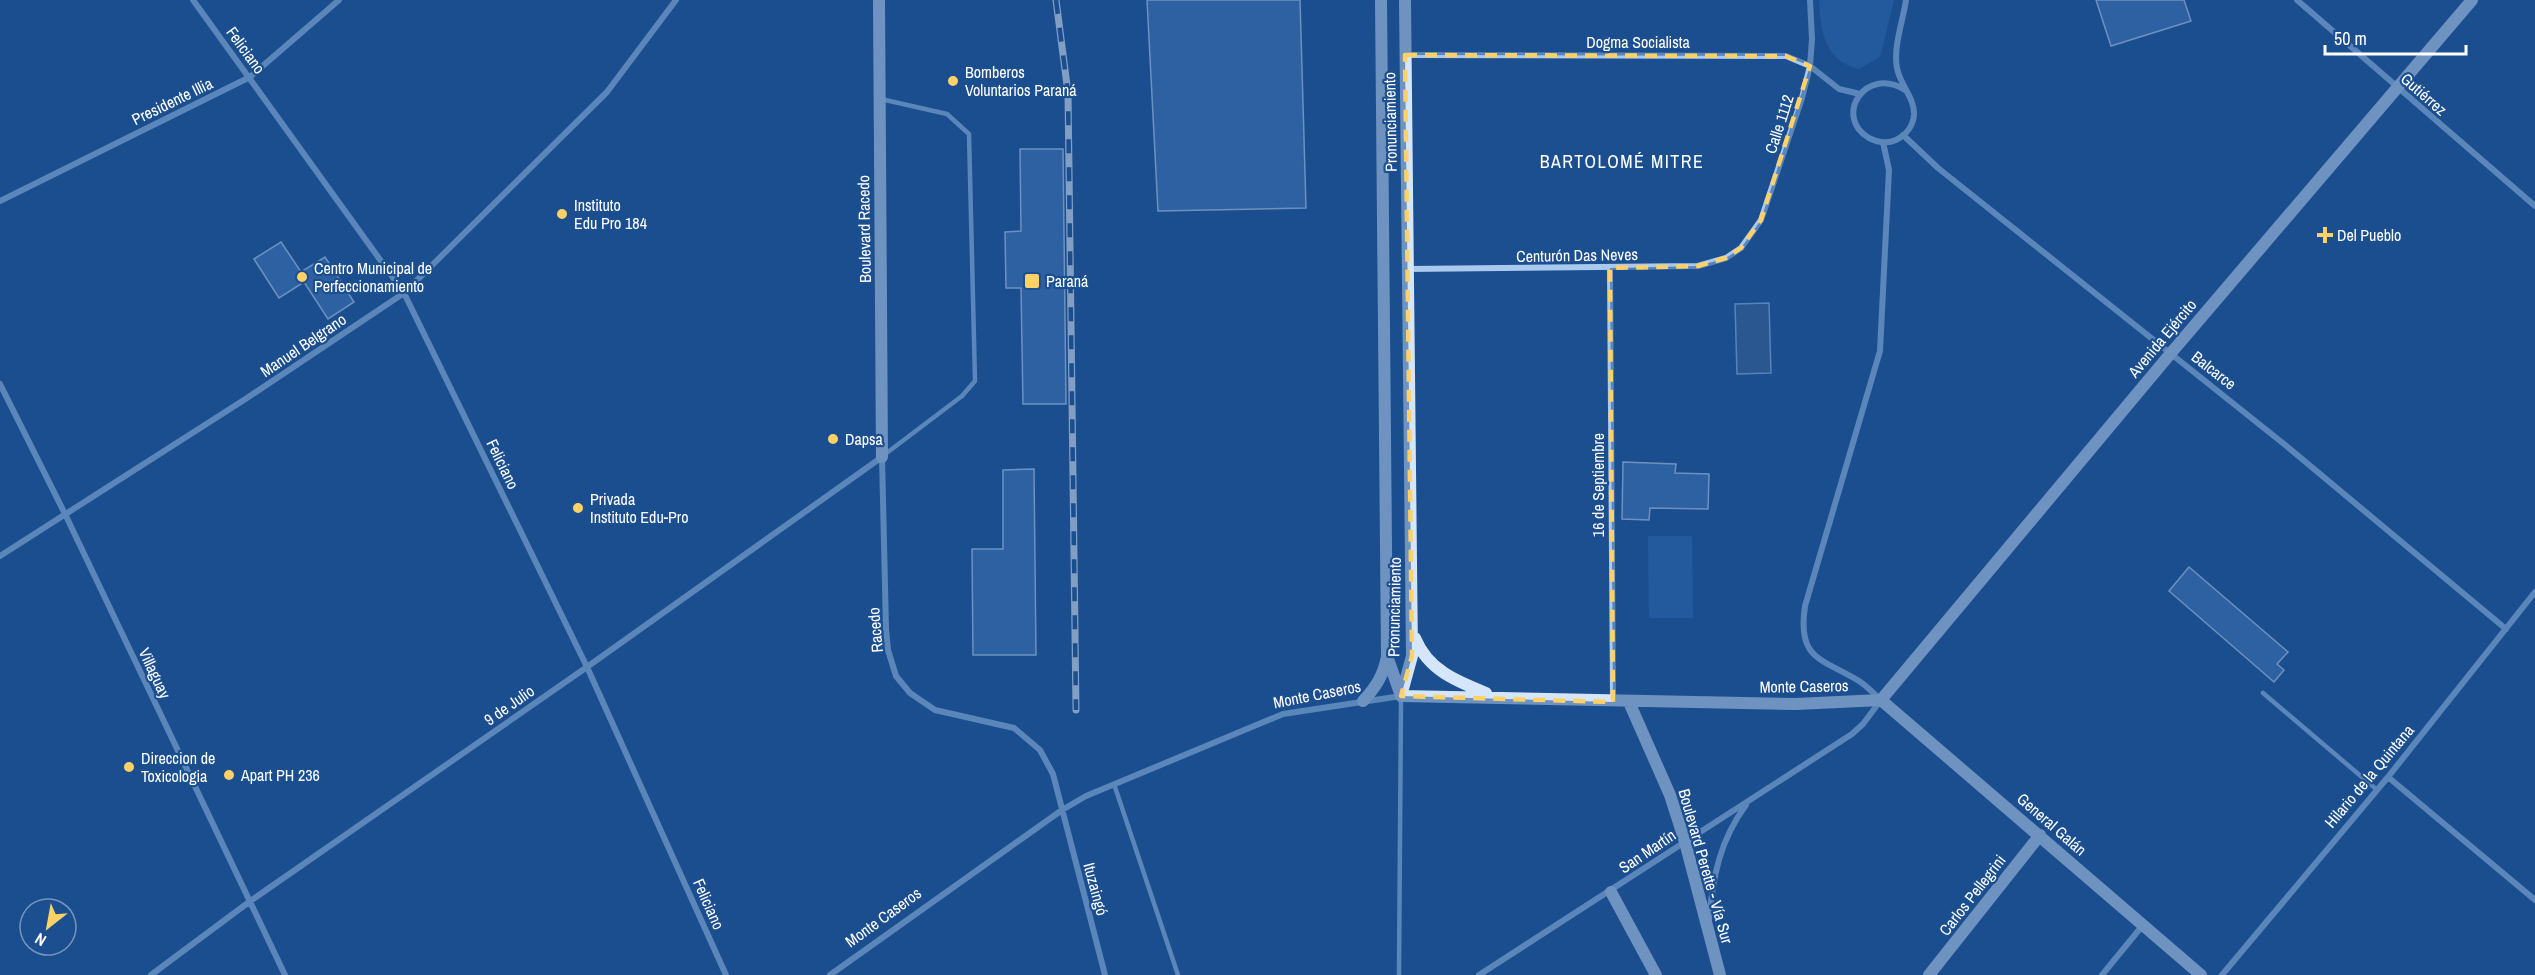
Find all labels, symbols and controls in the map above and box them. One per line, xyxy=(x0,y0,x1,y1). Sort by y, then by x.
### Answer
scale bar xyxy=(2325,18,2466,56)
street label: Feliciano xyxy=(221,22,271,78)
text: 50 m xyxy=(2334,26,2367,51)
street label: Dogma Socialista xyxy=(1586,31,1690,53)
place label: Bomberos Voluntarios Paraná xyxy=(965,61,1077,101)
street label: Gutiérrez xyxy=(2396,68,2452,121)
street label: Presidente Illia xyxy=(128,72,217,130)
street label: Pronunciamiento xyxy=(1378,72,1402,172)
marker: Bomberos Voluntarios Paraná xyxy=(946,74,960,88)
street label: Calle 1112 xyxy=(1759,92,1799,156)
district label: BARTOLOMÉ MITRE xyxy=(1540,149,1704,174)
street label: Boulevard Racedo xyxy=(852,175,876,283)
place label: Instituto Edu Pro 184 xyxy=(574,194,647,234)
marker: Instituto Edu Pro 184 xyxy=(555,207,569,221)
place label: Del Pueblo xyxy=(2337,224,2401,246)
marker: Del Pueblo xyxy=(2318,228,2332,242)
street label: Centurón Das Neves xyxy=(1516,243,1638,267)
place label: Centro Municipal de Perfeccionamiento xyxy=(314,257,432,297)
marker: Centro Municipal de Perfeccionamiento xyxy=(295,270,309,284)
place label: Paraná xyxy=(1046,270,1089,292)
marker: Paraná xyxy=(1023,272,1041,290)
street label: Avenida Ejército xyxy=(2122,294,2201,383)
street label: Manuel Belgrano xyxy=(256,308,350,382)
street label: Balcarce xyxy=(2187,346,2241,394)
place label: Dapsa xyxy=(845,428,884,450)
marker: Dapsa xyxy=(826,432,840,446)
street label: 16 de Septiembre xyxy=(1587,433,1609,537)
street label: Feliciano xyxy=(481,435,525,493)
place label: Privada Instituto Edu-Pro xyxy=(590,488,688,528)
marker: Privada Instituto Edu-Pro xyxy=(571,501,585,515)
street label: Pronunciamiento xyxy=(1382,557,1406,657)
street label: Racedo xyxy=(862,607,888,653)
street label: Villaguay xyxy=(134,644,177,702)
street label: Monte Caseros xyxy=(1759,674,1849,698)
street label: Monte Caseros xyxy=(1271,675,1363,713)
street label: 9 de Julio xyxy=(479,680,539,730)
street label: Hilario de la Quintana xyxy=(2319,719,2419,832)
place label: Direccion de Toxicologia xyxy=(141,747,215,787)
marker: Direccion de Toxicologia xyxy=(122,760,136,774)
place label: Apart PH 236 xyxy=(240,764,320,786)
marker: Apart PH 236 xyxy=(222,768,236,782)
street label: Boulevard Perette - Vía Sur xyxy=(1673,786,1739,947)
street label: General Galán xyxy=(2013,788,2091,860)
street label: San Martín xyxy=(1614,824,1680,878)
street label: Carlos Pellegrini xyxy=(1933,850,2011,940)
street label: Ituzaingó xyxy=(1078,860,1114,918)
street label: Feliciano xyxy=(688,875,730,933)
street label: Monte Caseros xyxy=(841,882,925,952)
north arrow xyxy=(18,897,78,957)
text: N xyxy=(31,928,50,952)

